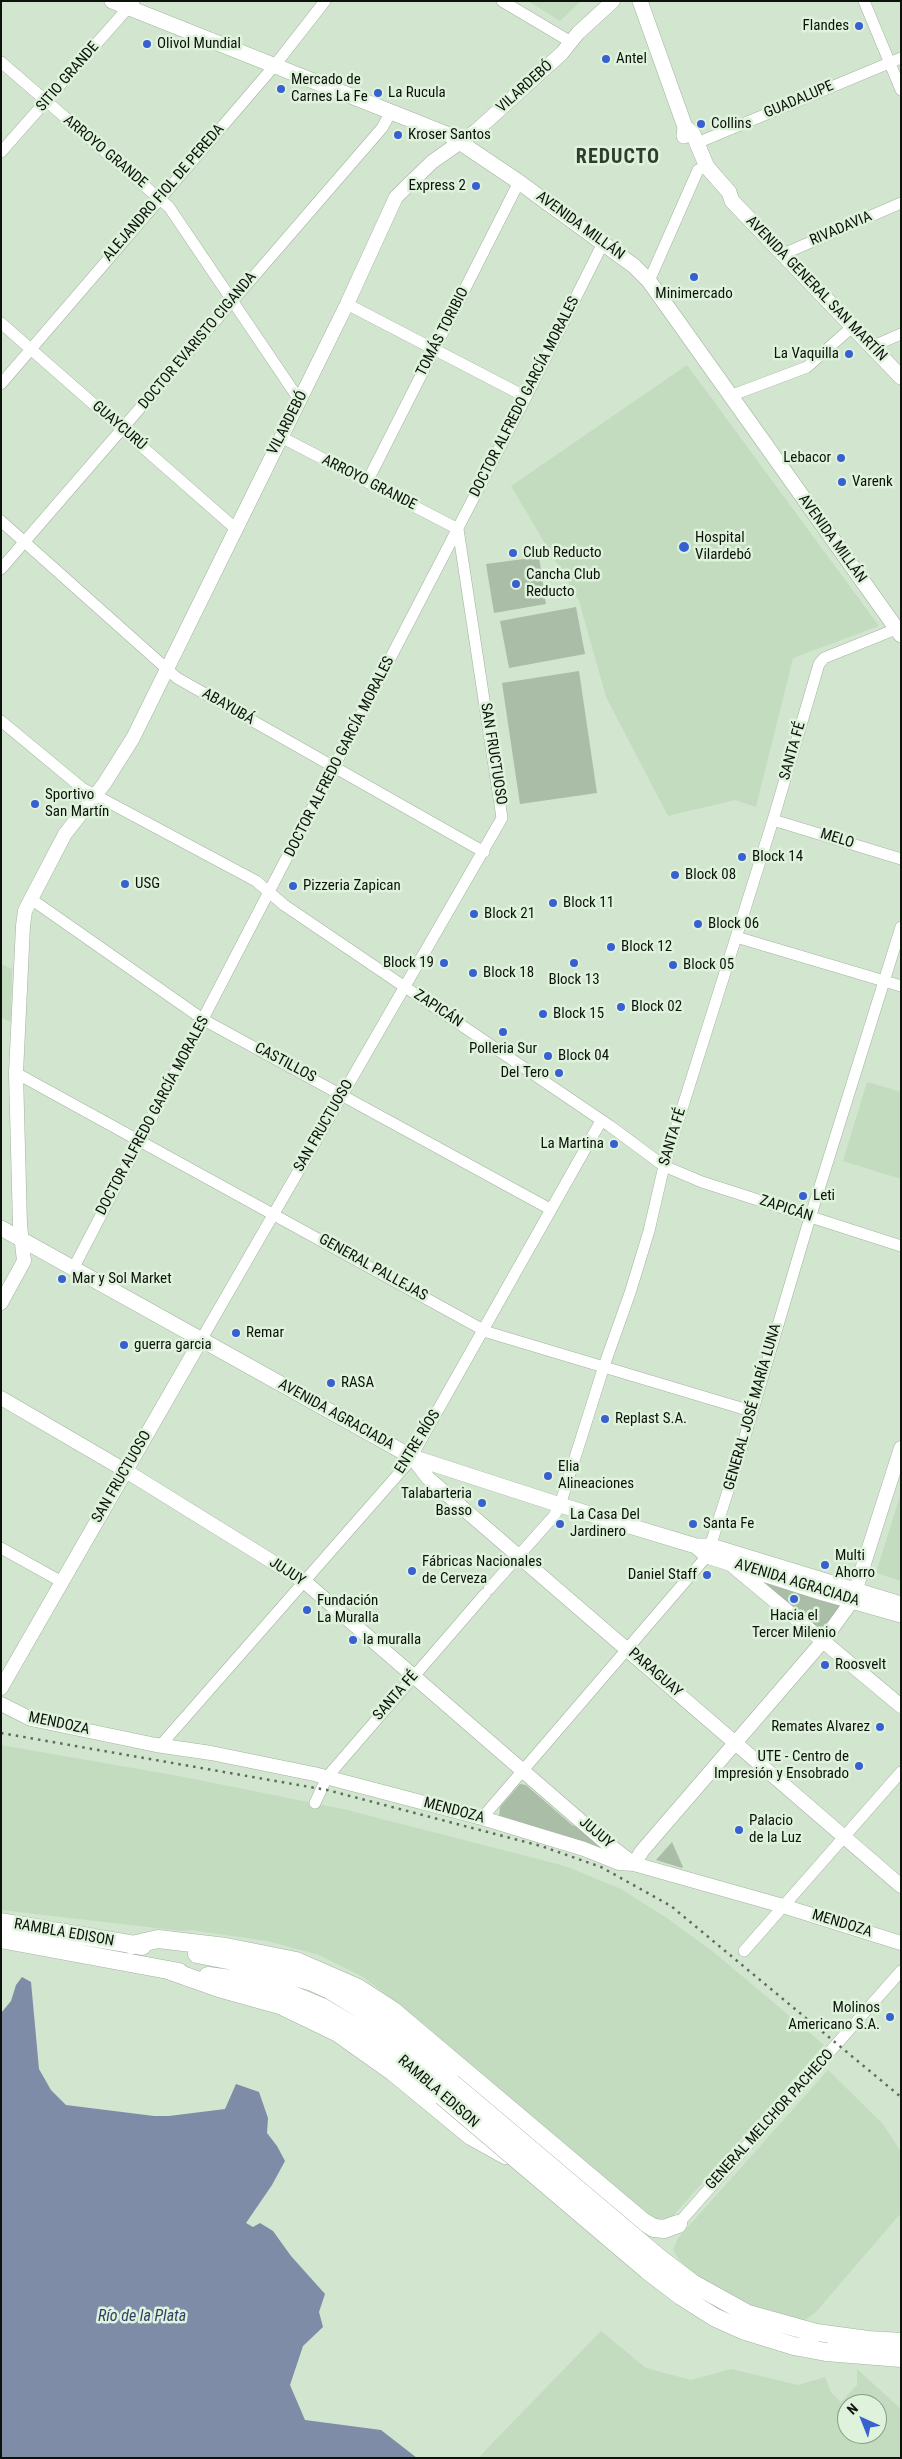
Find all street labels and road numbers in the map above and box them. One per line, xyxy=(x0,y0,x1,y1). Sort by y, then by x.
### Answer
street label: SITIO GRANDE xyxy=(33,39,103,115)
street label: VILARDEBÓ xyxy=(493,57,557,117)
street label: GUADALUPE xyxy=(762,77,836,123)
street label: ARROYO GRANDE xyxy=(59,112,151,192)
street label: ALEJANDRO FIOL DE PEREDA xyxy=(100,121,228,265)
street label: AVENIDA MILLÁN xyxy=(532,188,628,264)
street label: RIVADAVIA xyxy=(807,208,875,250)
street label: AVENIDA GENERAL SAN MARTÍN xyxy=(742,213,890,365)
street label: DOCTOR EVARISTO CIGANDA xyxy=(135,269,261,413)
street label: TOMÁS TORIBIO xyxy=(413,285,473,379)
street label: DOCTOR ALFREDO GARCÍA MORALES xyxy=(466,294,584,500)
street label: VILARDEBÓ xyxy=(264,388,312,458)
street label: GUAYCURÚ xyxy=(88,398,150,454)
street label: ARROYO GRANDE xyxy=(319,451,419,515)
street label: AVENIDA MILLÁN xyxy=(794,491,870,587)
street label: DOCTOR ALFREDO GARCÍA MORALES xyxy=(281,654,399,860)
street label: ABAYUBÁ xyxy=(199,685,257,729)
street label: SAN FRUCTUOSO xyxy=(476,702,510,806)
street label: SANTA FÉ xyxy=(776,720,810,782)
street label: MELO xyxy=(818,825,856,853)
street label: ZAPICÁN xyxy=(410,986,466,1032)
street label: DOCTOR ALFREDO GARCÍA MORALES xyxy=(93,1014,213,1218)
street label: CASTILLOS xyxy=(251,1039,319,1087)
street label: SAN FRUCTUOSO xyxy=(290,1077,358,1175)
street label: SANTA FÉ xyxy=(656,1106,690,1168)
street label: ZAPICÁN xyxy=(757,1192,815,1226)
street label: GENERAL PALLEJAS xyxy=(316,1231,430,1305)
street label: GENERAL JOSÉ MARÍA LUNA xyxy=(721,1322,785,1492)
street label: AVENIDA AGRACIADA xyxy=(275,1376,397,1454)
street label: ENTRE RÍOS xyxy=(391,1407,445,1477)
street label: SAN FRUCTUOSO xyxy=(88,1428,156,1526)
street label: JUJUY xyxy=(266,1554,308,1590)
street label: AVENIDA AGRACIADA xyxy=(732,1555,862,1611)
street label: PARAGUAY xyxy=(624,1645,686,1701)
street label: SANTA FÉ xyxy=(370,1668,422,1724)
street label: MENDOZA xyxy=(27,1709,91,1739)
street label: MENDOZA xyxy=(422,1794,486,1828)
street label: JUJUY xyxy=(575,1814,617,1852)
street label: MENDOZA xyxy=(810,1906,874,1942)
street label: RAMBLA EDISON xyxy=(13,1915,115,1951)
street label: GENERAL MELCHOR PACHECO xyxy=(702,2046,838,2194)
street label: RAMBLA EDISON xyxy=(394,2052,482,2132)

